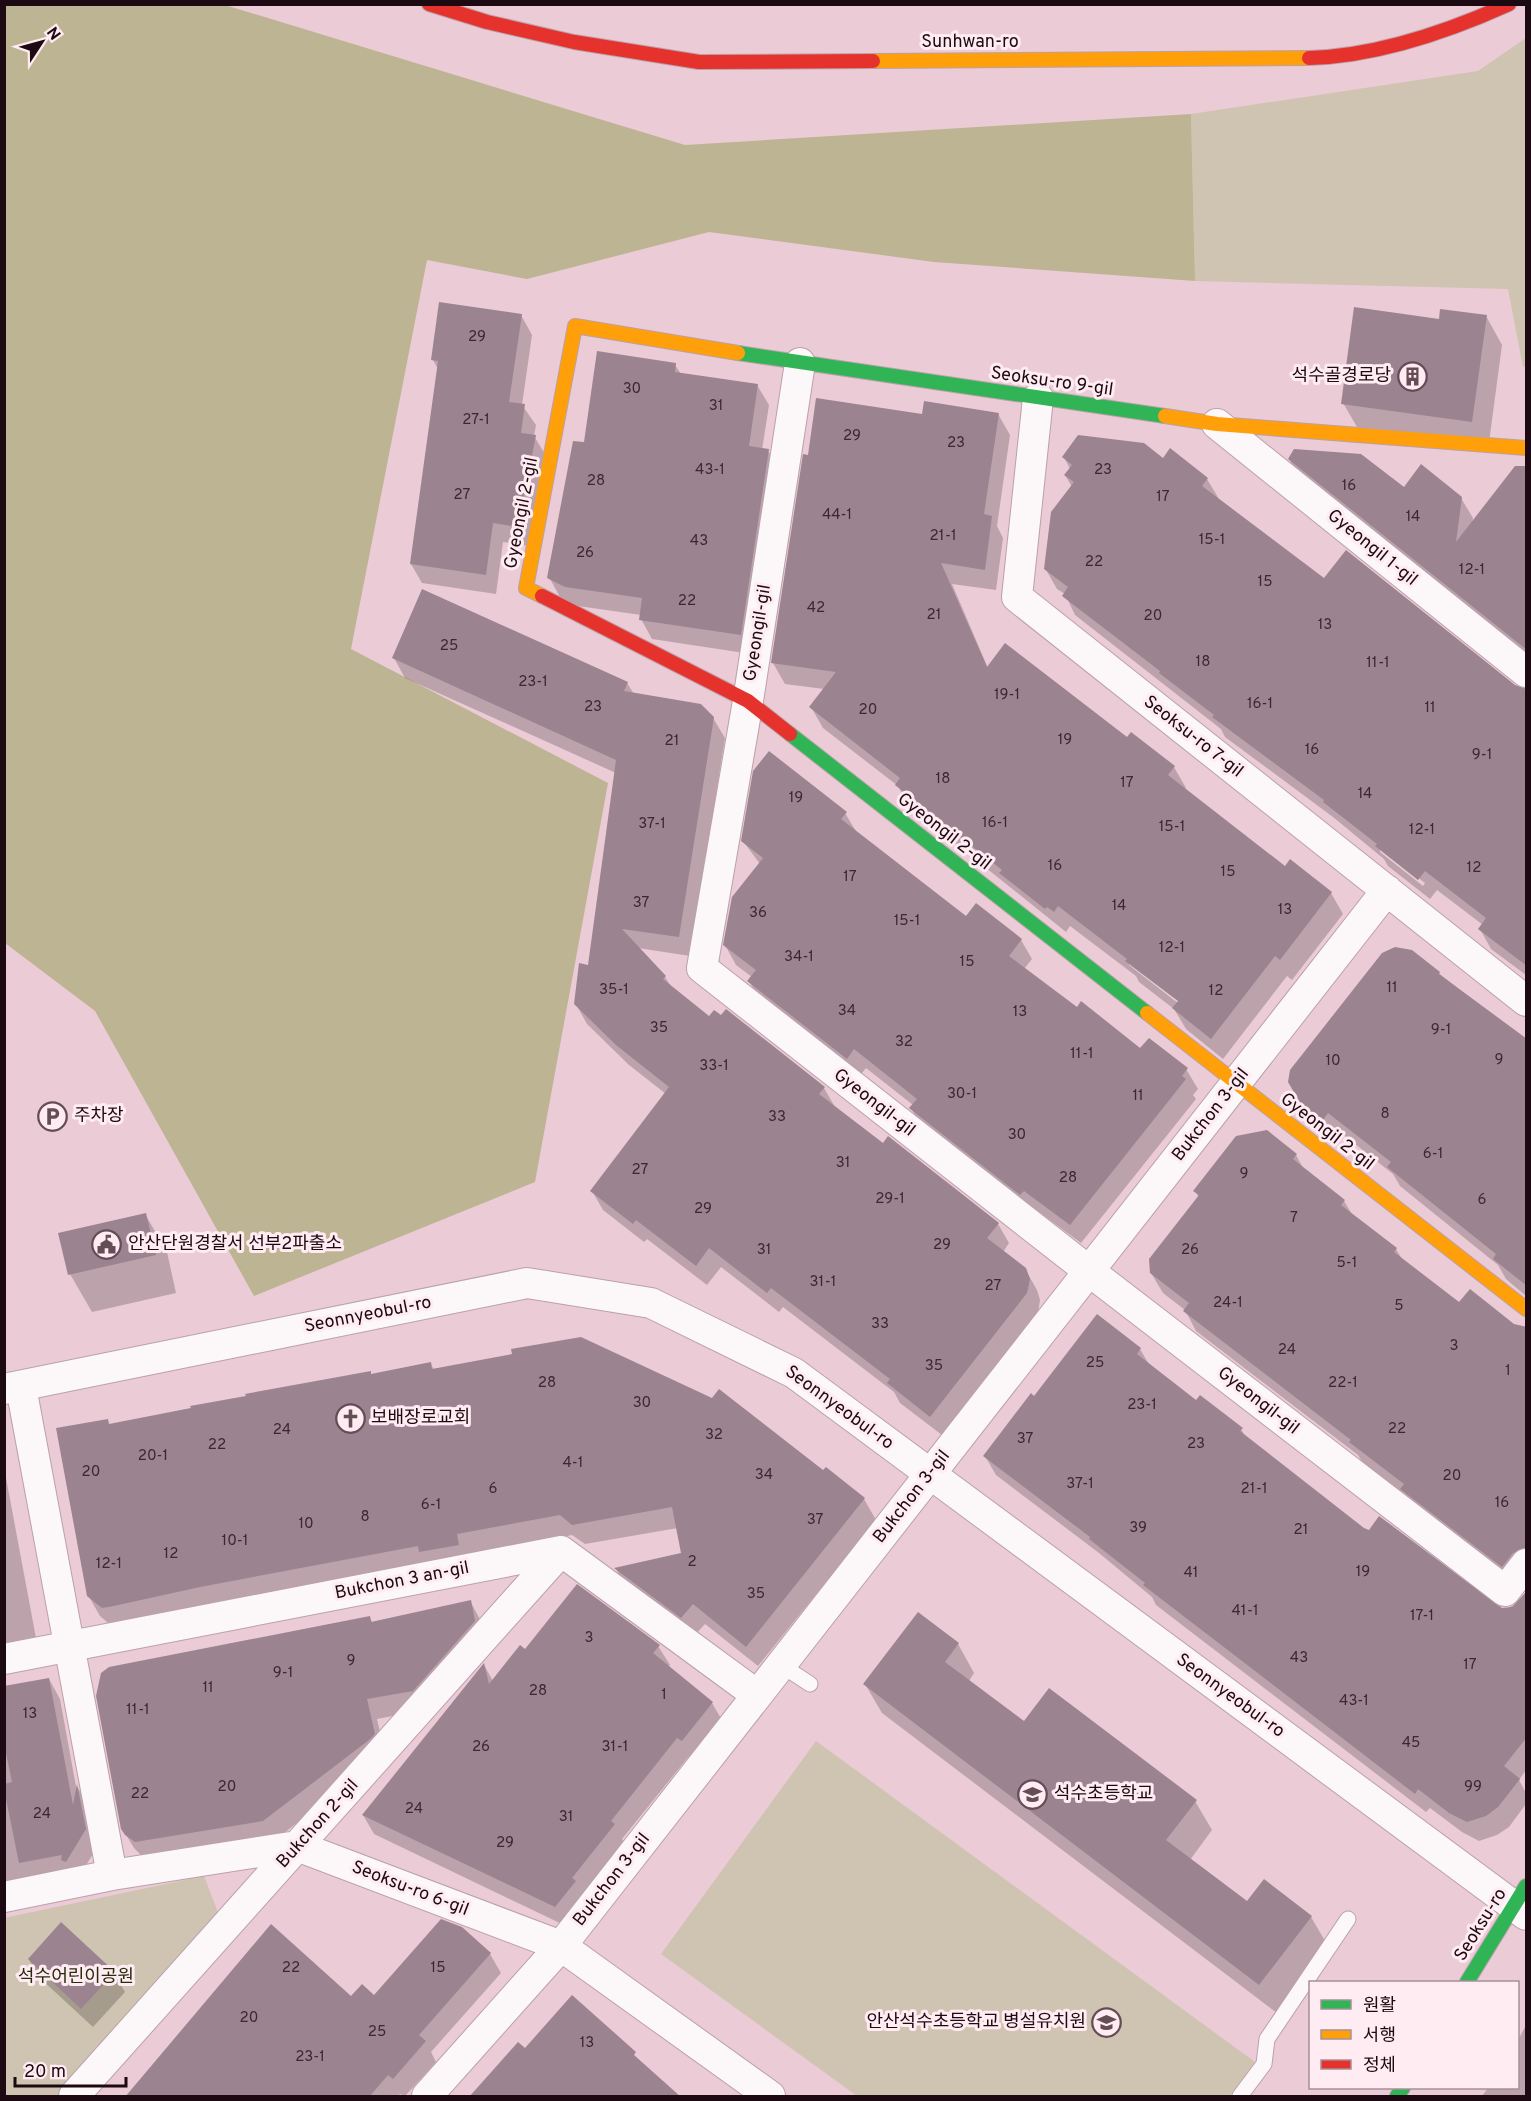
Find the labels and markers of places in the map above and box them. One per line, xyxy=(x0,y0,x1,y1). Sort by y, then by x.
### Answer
building icon: 석수골경로당 xyxy=(1396,360,1428,392)
place label: 석수골경로당 xyxy=(1292,365,1391,388)
parking icon: 주차장 xyxy=(37,1100,69,1132)
place label: 주차장 xyxy=(74,1105,124,1128)
public building icon: 안산단원경찰서 선부2파출소 xyxy=(91,1228,123,1260)
place label: 안산단원경찰서 선부2파출소 xyxy=(128,1233,342,1256)
church icon: 보배장로교회 xyxy=(334,1402,366,1434)
place label: 보배장로교회 xyxy=(371,1407,470,1430)
school or university icon: 석수초등학교 xyxy=(1017,1778,1049,1810)
place label: 석수초등학교 xyxy=(1054,1783,1153,1806)
school or university icon: 안산석수초등학교 병설유치원 xyxy=(1091,2006,1123,2038)
place label: 안산석수초등학교 병설유치원 xyxy=(866,2011,1086,2034)

